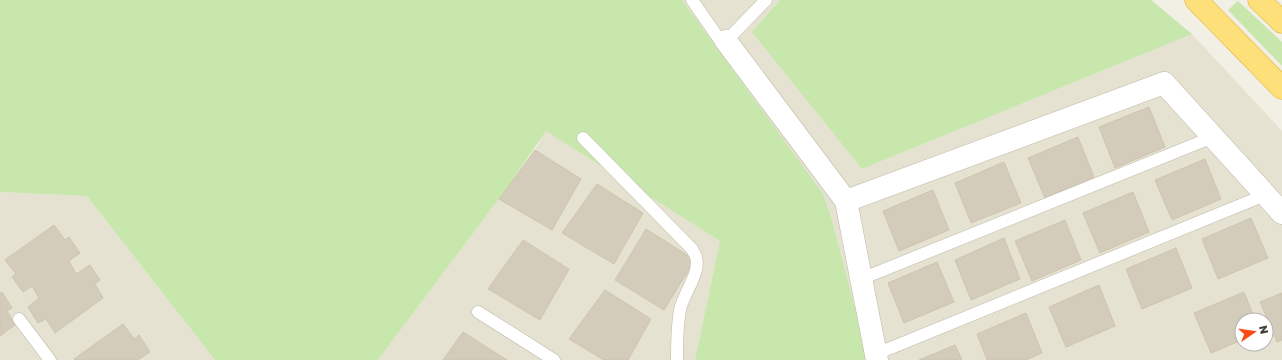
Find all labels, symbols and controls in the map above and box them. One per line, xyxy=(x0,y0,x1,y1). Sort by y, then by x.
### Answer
north arrow xyxy=(1234,312,1274,352)
text: N xyxy=(1257,324,1272,335)

